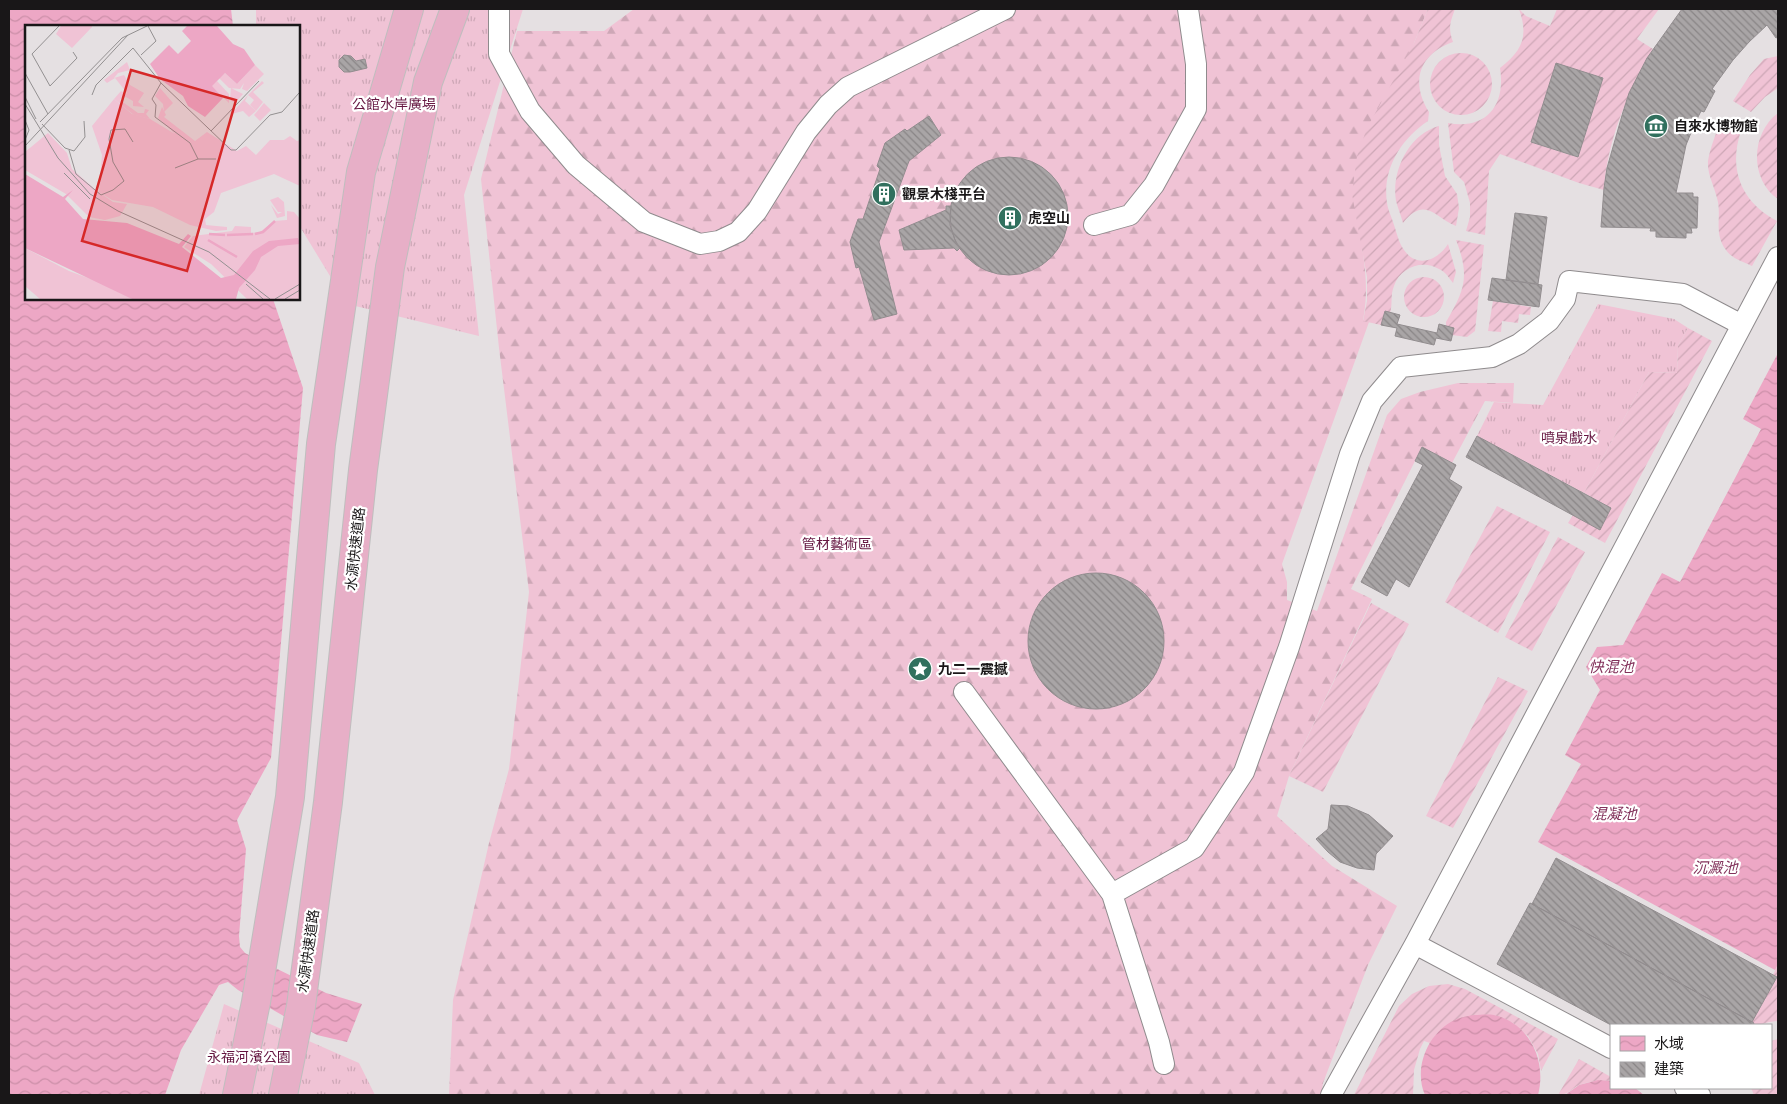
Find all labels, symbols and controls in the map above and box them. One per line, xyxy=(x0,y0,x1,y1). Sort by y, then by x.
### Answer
inset map xyxy=(25,25,300,300)
park label: 公館水岸廣場 xyxy=(352,95,436,113)
museum icon: 自來水博物館 xyxy=(1643,113,1669,139)
place label: 自來水博物館 xyxy=(1674,117,1758,135)
building icon: 觀景木棧平台 xyxy=(871,181,897,207)
place label: 觀景木棧平台 xyxy=(902,185,986,203)
building icon: 虎空山 xyxy=(997,205,1023,231)
place label: 虎空山 xyxy=(1028,209,1070,227)
park label: 噴泉戲水 xyxy=(1541,429,1597,447)
street label: 水源快速道路 xyxy=(342,506,368,592)
park label: 管材藝術區 xyxy=(802,535,872,553)
place icon: 九二一震撼 xyxy=(907,656,933,682)
water label: 快混池 xyxy=(1588,657,1635,676)
place label: 九二一震撼 xyxy=(938,660,1008,678)
water label: 混凝池 xyxy=(1591,804,1638,823)
water label: 沉澱池 xyxy=(1692,858,1739,877)
street label: 水源快速道路 xyxy=(293,908,323,994)
legend xyxy=(1610,1024,1772,1089)
text: 水域 xyxy=(1654,1034,1684,1053)
park label: 永福河濱公園 xyxy=(207,1048,291,1066)
text: 建築 xyxy=(1654,1059,1684,1078)

